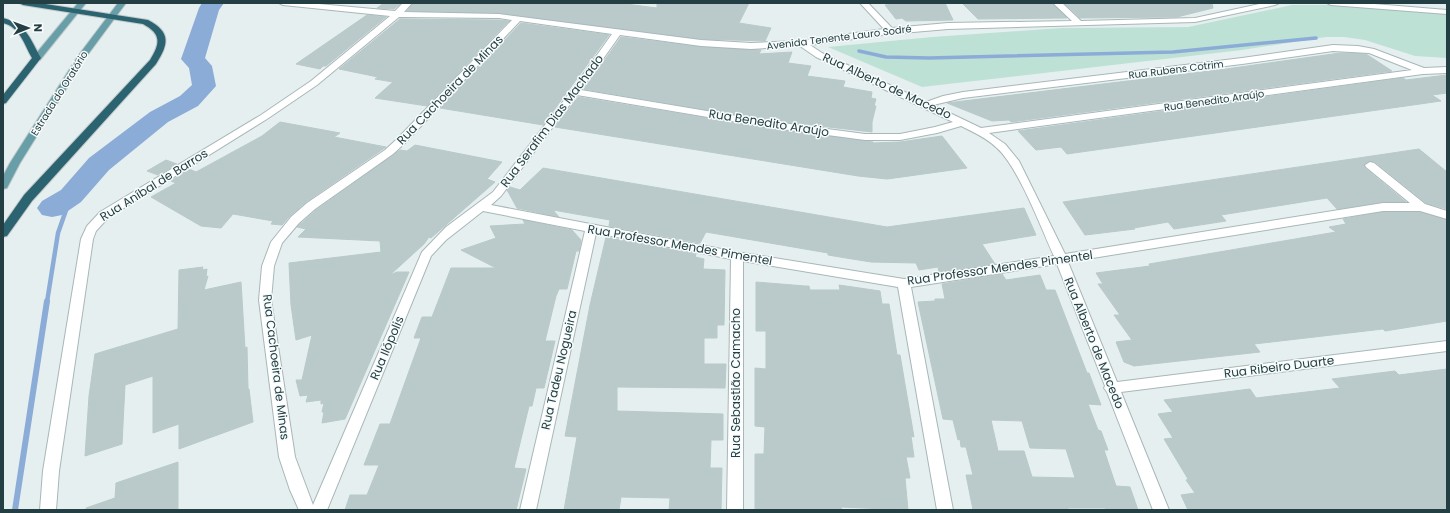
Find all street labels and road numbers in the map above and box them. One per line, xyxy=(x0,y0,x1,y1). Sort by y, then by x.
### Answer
street label: Avenida Tenente Lauro Sodré xyxy=(766,21,912,54)
street label: Rua Cachoeira de Minas xyxy=(393,31,507,148)
street label: Estrada do Oratório xyxy=(27,48,92,139)
street label: Rua Alberto de Macedo xyxy=(820,48,955,123)
street label: Rua Serafim Dias Machado xyxy=(496,51,607,191)
street label: Rua Rubens Cotrim xyxy=(1128,56,1225,83)
street label: Rua Benedito Araújo xyxy=(1163,86,1265,115)
street label: Rua Benedito Araújo xyxy=(708,105,831,140)
street label: Rua Aníbal de Barros xyxy=(96,144,211,225)
street label: Rua Professor Mendes Pimentel xyxy=(586,220,774,269)
street label: Rua Professor Mendes Pimentel xyxy=(906,246,1094,289)
street label: Rua Alberto de Macedo xyxy=(1060,275,1129,411)
street label: Rua Cachoeira de Minas xyxy=(259,293,294,441)
street label: Rua Tadeu Nogueira xyxy=(536,308,581,431)
street label: Rua Sebastião Camacho xyxy=(727,308,744,458)
street label: Rua Ilópolis xyxy=(365,313,408,382)
street label: Rua Ribeiro Duarte xyxy=(1223,351,1335,382)

